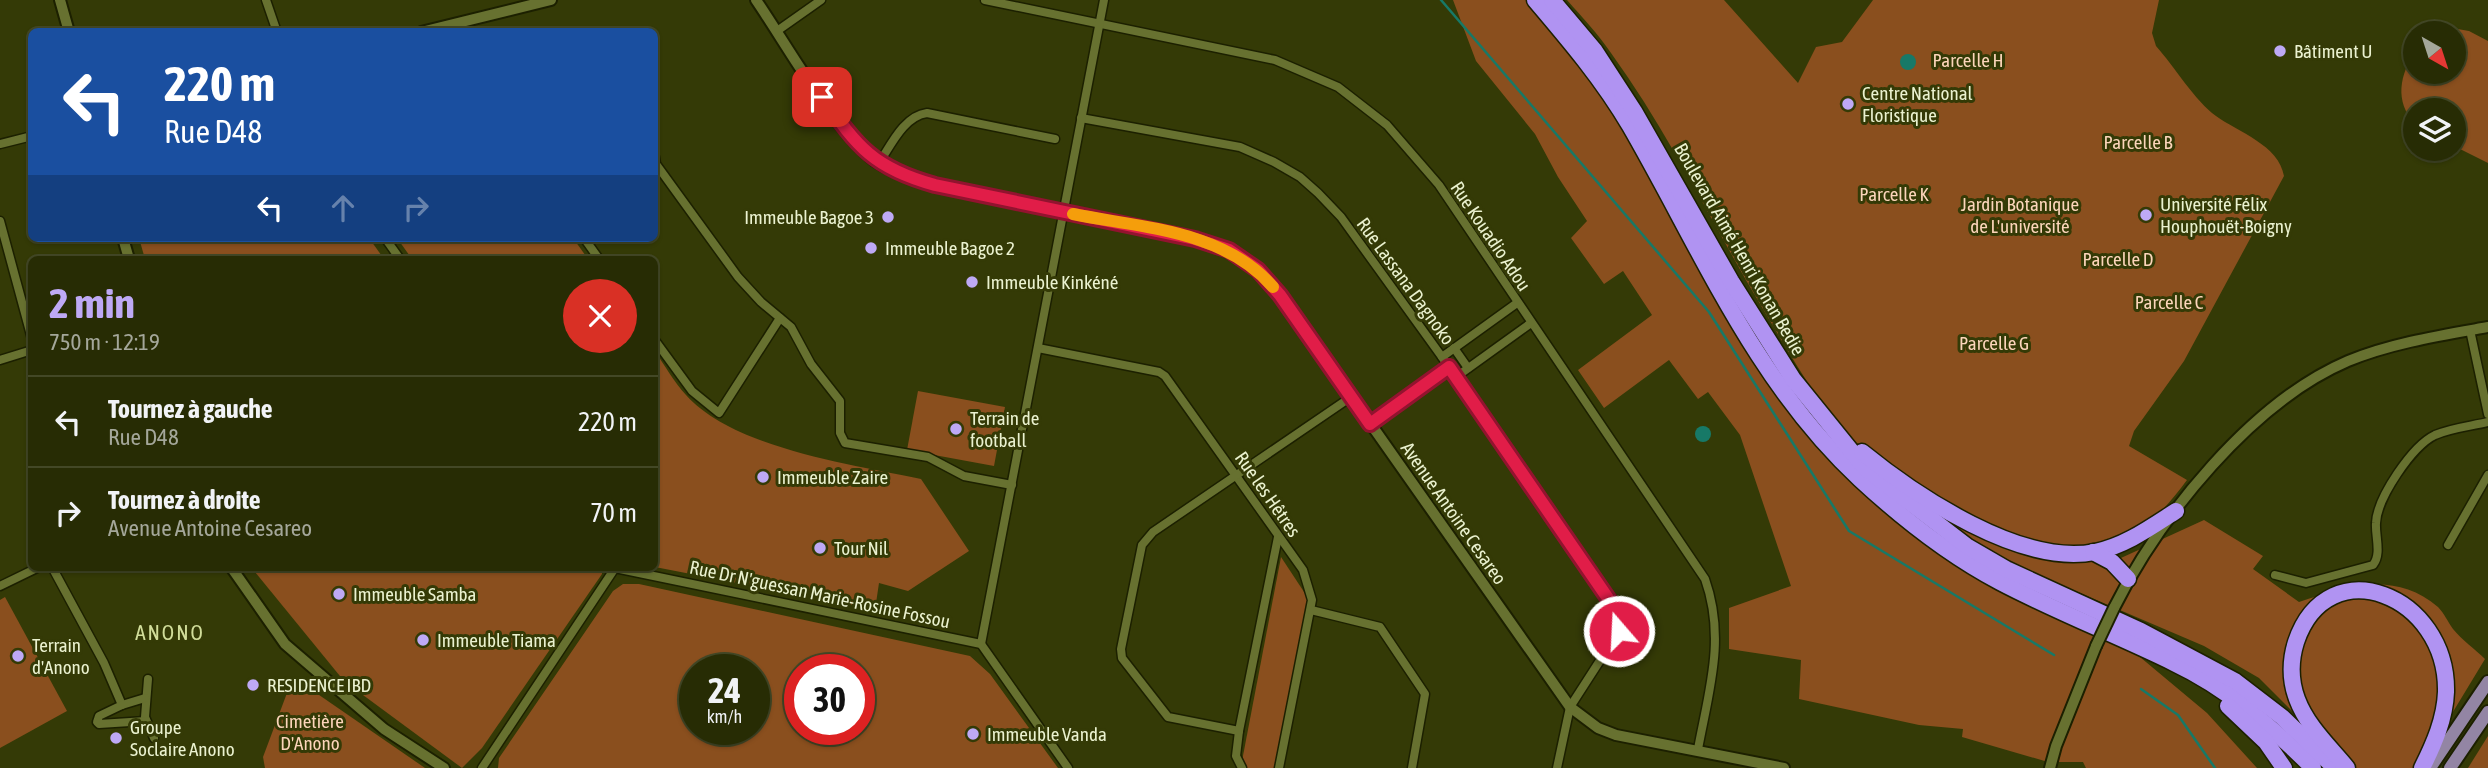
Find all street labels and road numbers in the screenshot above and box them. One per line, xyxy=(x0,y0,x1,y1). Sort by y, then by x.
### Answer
street label: Boulevard Aimé Henri Konan Bedie xyxy=(1670,139,1810,359)
street label: Rue Kouadio Adou xyxy=(1446,177,1536,295)
street label: Rue Lassana Dagnoko xyxy=(1353,213,1460,349)
street label: Avenue Antoine Cesareo xyxy=(1397,438,1511,588)
street label: Rue les Hêtres xyxy=(1231,447,1306,541)
street label: Rue Dr N'guessan Marie-Rosine Fossou xyxy=(688,556,952,632)

